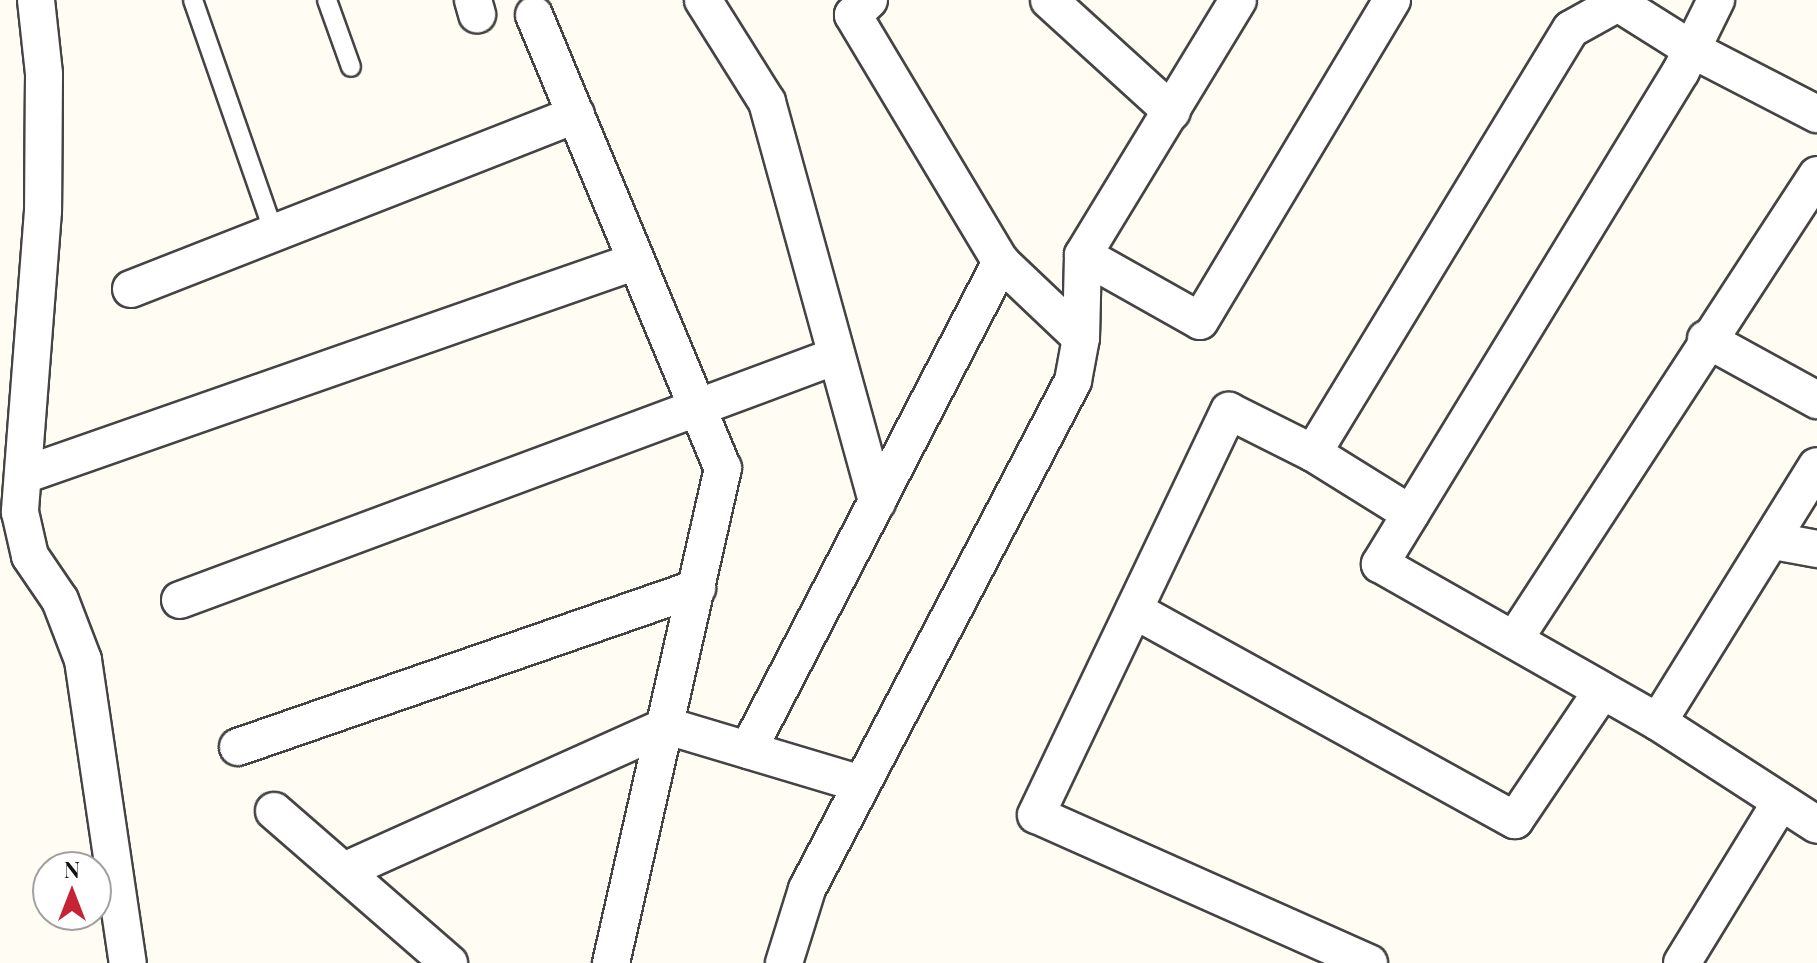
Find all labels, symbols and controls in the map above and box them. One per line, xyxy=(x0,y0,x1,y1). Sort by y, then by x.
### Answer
north arrow xyxy=(32,851,112,931)
text: N xyxy=(64,854,80,884)

